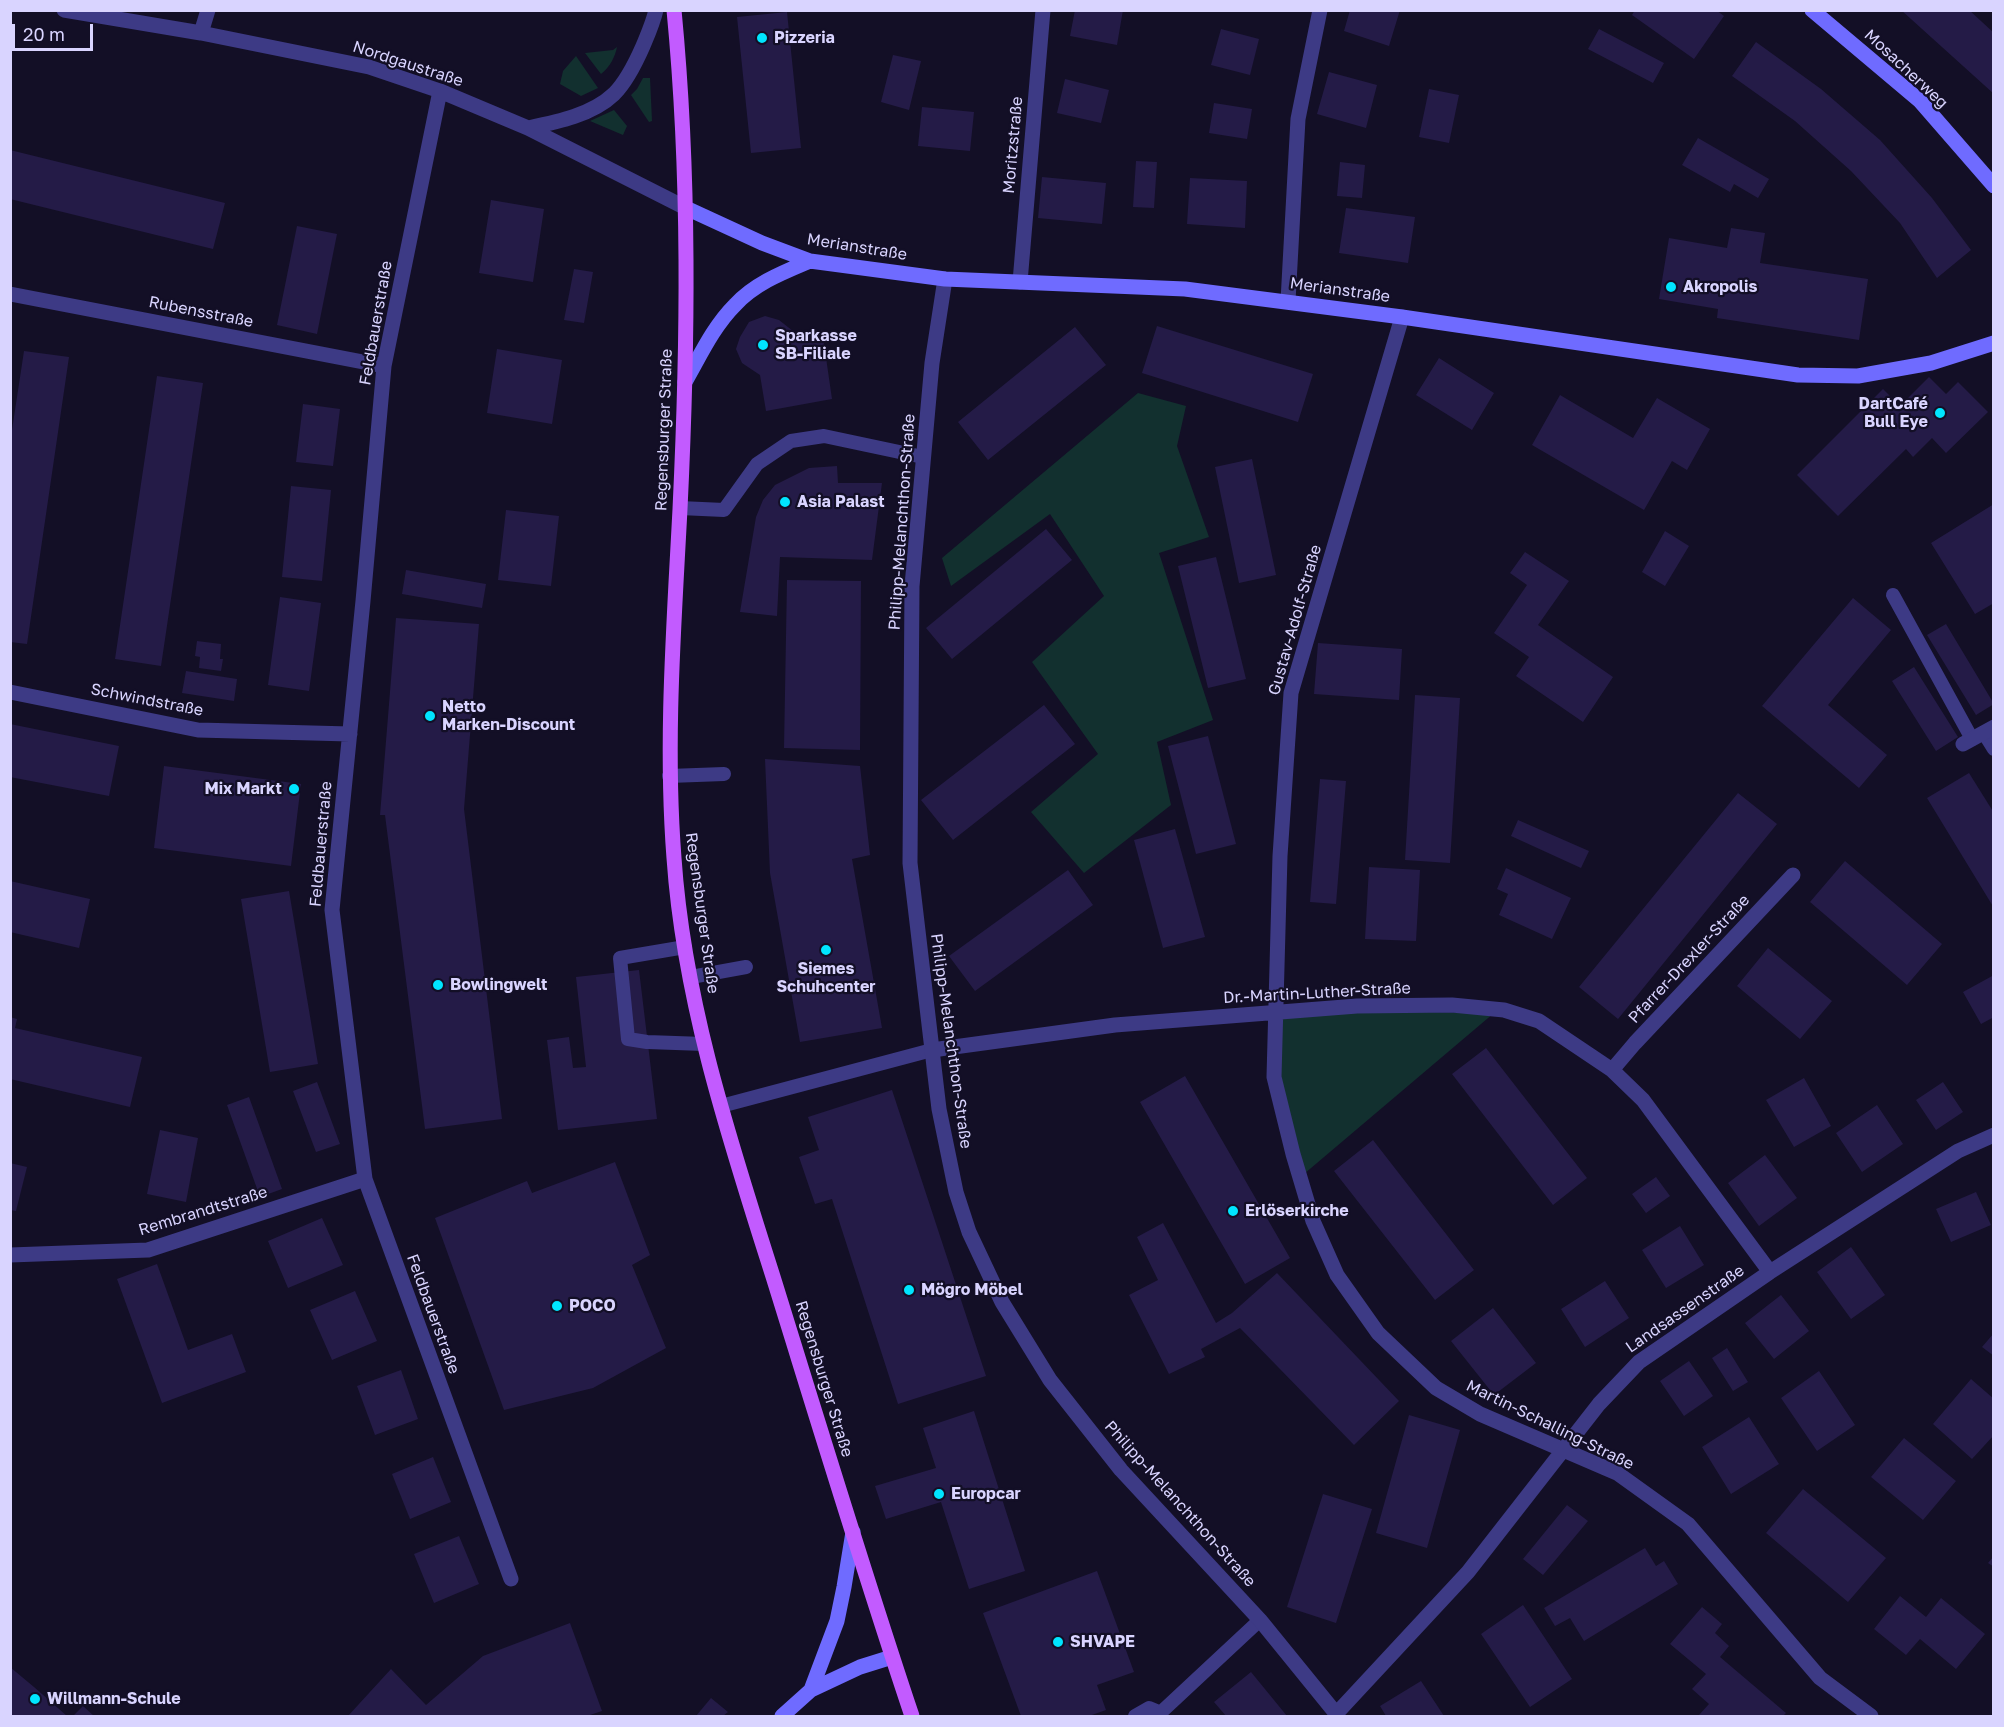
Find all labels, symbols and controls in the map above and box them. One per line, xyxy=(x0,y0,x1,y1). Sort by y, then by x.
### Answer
scale bar xyxy=(15,12,96,50)
text: 20 m xyxy=(23,23,65,45)
street label: Mosacherweg xyxy=(1860,25,1952,113)
place label: Pizzeria xyxy=(774,28,835,48)
marker: Pizzeria xyxy=(755,31,769,45)
street label: Nordgaustraße xyxy=(350,37,466,91)
street label: Moritzstraße xyxy=(999,96,1027,194)
street label: Merianstraße xyxy=(806,230,908,264)
street label: Feldbauerstraße xyxy=(356,259,396,387)
street label: Merianstraße xyxy=(1289,273,1391,307)
place label: Akropolis xyxy=(1683,277,1757,297)
marker: Akropolis xyxy=(1664,280,1678,294)
street label: Rubensstraße xyxy=(147,292,255,332)
place label: Sparkasse SB-Filiale xyxy=(775,326,857,364)
marker: Sparkasse SB-Filiale xyxy=(756,338,770,352)
street label: Regensburger Straße xyxy=(652,349,676,511)
place label: DartCafé Bull Eye xyxy=(1858,394,1928,432)
marker: DartCafé Bull Eye xyxy=(1933,406,1947,420)
street label: Philipp-Melanchthon-Straße xyxy=(885,413,919,631)
place label: Asia Palast xyxy=(797,492,885,512)
marker: Asia Palast xyxy=(778,495,792,509)
street label: Gustav-Adolf-Straße xyxy=(1264,542,1326,698)
street label: Schwindstraße xyxy=(89,680,205,720)
place label: Netto Marken-Discount xyxy=(442,697,575,735)
marker: Netto Marken-Discount xyxy=(423,709,437,723)
place label: Mix Markt xyxy=(204,779,282,799)
street label: Feldbauerstraße xyxy=(306,780,336,908)
marker: Mix Markt xyxy=(287,782,301,796)
street label: Regensburger Straße xyxy=(681,831,723,995)
street label: Pfarrer-Drexler-Straße xyxy=(1624,891,1754,1027)
street label: Philipp-Melanchthon-Straße xyxy=(926,932,976,1150)
marker: Siemes Schuhcenter xyxy=(819,943,833,957)
place label: Siemes Schuhcenter xyxy=(776,959,876,997)
place label: Bowlingwelt xyxy=(450,975,547,995)
marker: Bowlingwelt xyxy=(431,978,445,992)
street label: Dr.-Martin-Luther-Straße xyxy=(1223,979,1411,1007)
street label: Rembrandtstraße xyxy=(136,1182,270,1240)
place label: Erlöserkirche xyxy=(1245,1201,1349,1221)
marker: Erlöserkirche xyxy=(1226,1204,1240,1218)
street label: Feldbauerstraße xyxy=(402,1251,464,1377)
street label: Landsassenstraße xyxy=(1622,1261,1748,1357)
place label: Mögro Möbel xyxy=(921,1280,1023,1300)
marker: Mögro Möbel xyxy=(902,1283,916,1297)
place label: POCO xyxy=(569,1296,616,1316)
marker: POCO xyxy=(550,1299,564,1313)
street label: Regensburger Straße xyxy=(791,1299,857,1459)
street label: Martin-Schalling-Straße xyxy=(1463,1376,1637,1474)
street label: Philipp-Melanchthon-Straße xyxy=(1100,1417,1260,1591)
place label: Europcar xyxy=(951,1484,1021,1504)
marker: Europcar xyxy=(932,1487,946,1501)
place label: SHVAPE xyxy=(1070,1632,1135,1652)
marker: SHVAPE xyxy=(1051,1635,1065,1649)
place label: Willmann-Schule xyxy=(47,1689,181,1709)
marker: Willmann-Schule xyxy=(28,1692,42,1706)

